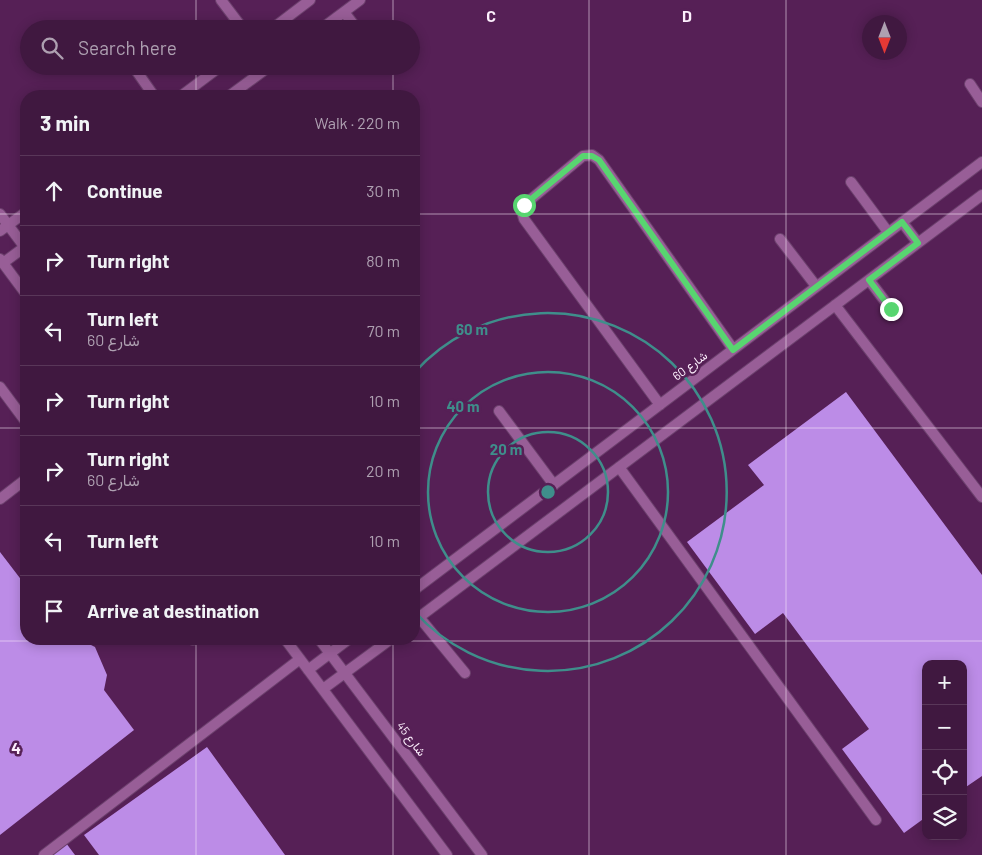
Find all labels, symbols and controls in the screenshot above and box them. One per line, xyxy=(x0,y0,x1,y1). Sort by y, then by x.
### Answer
text: C xyxy=(486,6,496,25)
text: D xyxy=(682,6,692,25)
north arrow xyxy=(862,15,907,60)
search box xyxy=(20,20,420,75)
icon: search xyxy=(38,34,66,62)
text: Search here xyxy=(78,36,177,59)
text: 3 min xyxy=(40,110,90,135)
text: Walk · 220 m xyxy=(314,113,400,132)
icon: ahead xyxy=(40,177,68,205)
text: Continue xyxy=(87,179,163,202)
text: 30 m xyxy=(366,181,400,200)
route start xyxy=(513,194,536,217)
icon: right xyxy=(40,247,68,275)
text: Turn right xyxy=(87,249,169,272)
text: 80 m xyxy=(366,251,400,270)
route end xyxy=(880,298,903,321)
text: Turn left xyxy=(87,307,158,330)
icon: left xyxy=(40,317,68,345)
text: 60 m xyxy=(456,320,488,338)
text: 70 m xyxy=(367,321,400,340)
text: شارع 60 xyxy=(87,330,140,349)
street label: شارع 60 xyxy=(669,348,711,385)
icon: right xyxy=(40,387,68,415)
text: Turn right xyxy=(87,389,169,412)
text: 10 m xyxy=(369,391,400,410)
text: 40 m xyxy=(446,397,480,415)
text: 20 m xyxy=(490,440,522,458)
text: Turn right xyxy=(87,447,169,470)
icon: right xyxy=(40,457,68,485)
text: 20 m xyxy=(366,461,400,480)
text: شارع 60 xyxy=(87,470,140,489)
centre of rings xyxy=(539,483,557,501)
icon: left xyxy=(40,527,68,555)
text: Turn left xyxy=(87,529,158,552)
text: 10 m xyxy=(369,531,400,550)
icon: arrive xyxy=(40,597,68,625)
text: Arrive at destination xyxy=(87,599,259,622)
map controls xyxy=(922,660,967,840)
button: + xyxy=(922,660,967,705)
button: − xyxy=(922,705,967,750)
street label: شارع 45 xyxy=(392,718,429,760)
text: 4 xyxy=(11,738,21,757)
button: locate xyxy=(922,750,967,795)
button: layers xyxy=(922,795,967,840)

